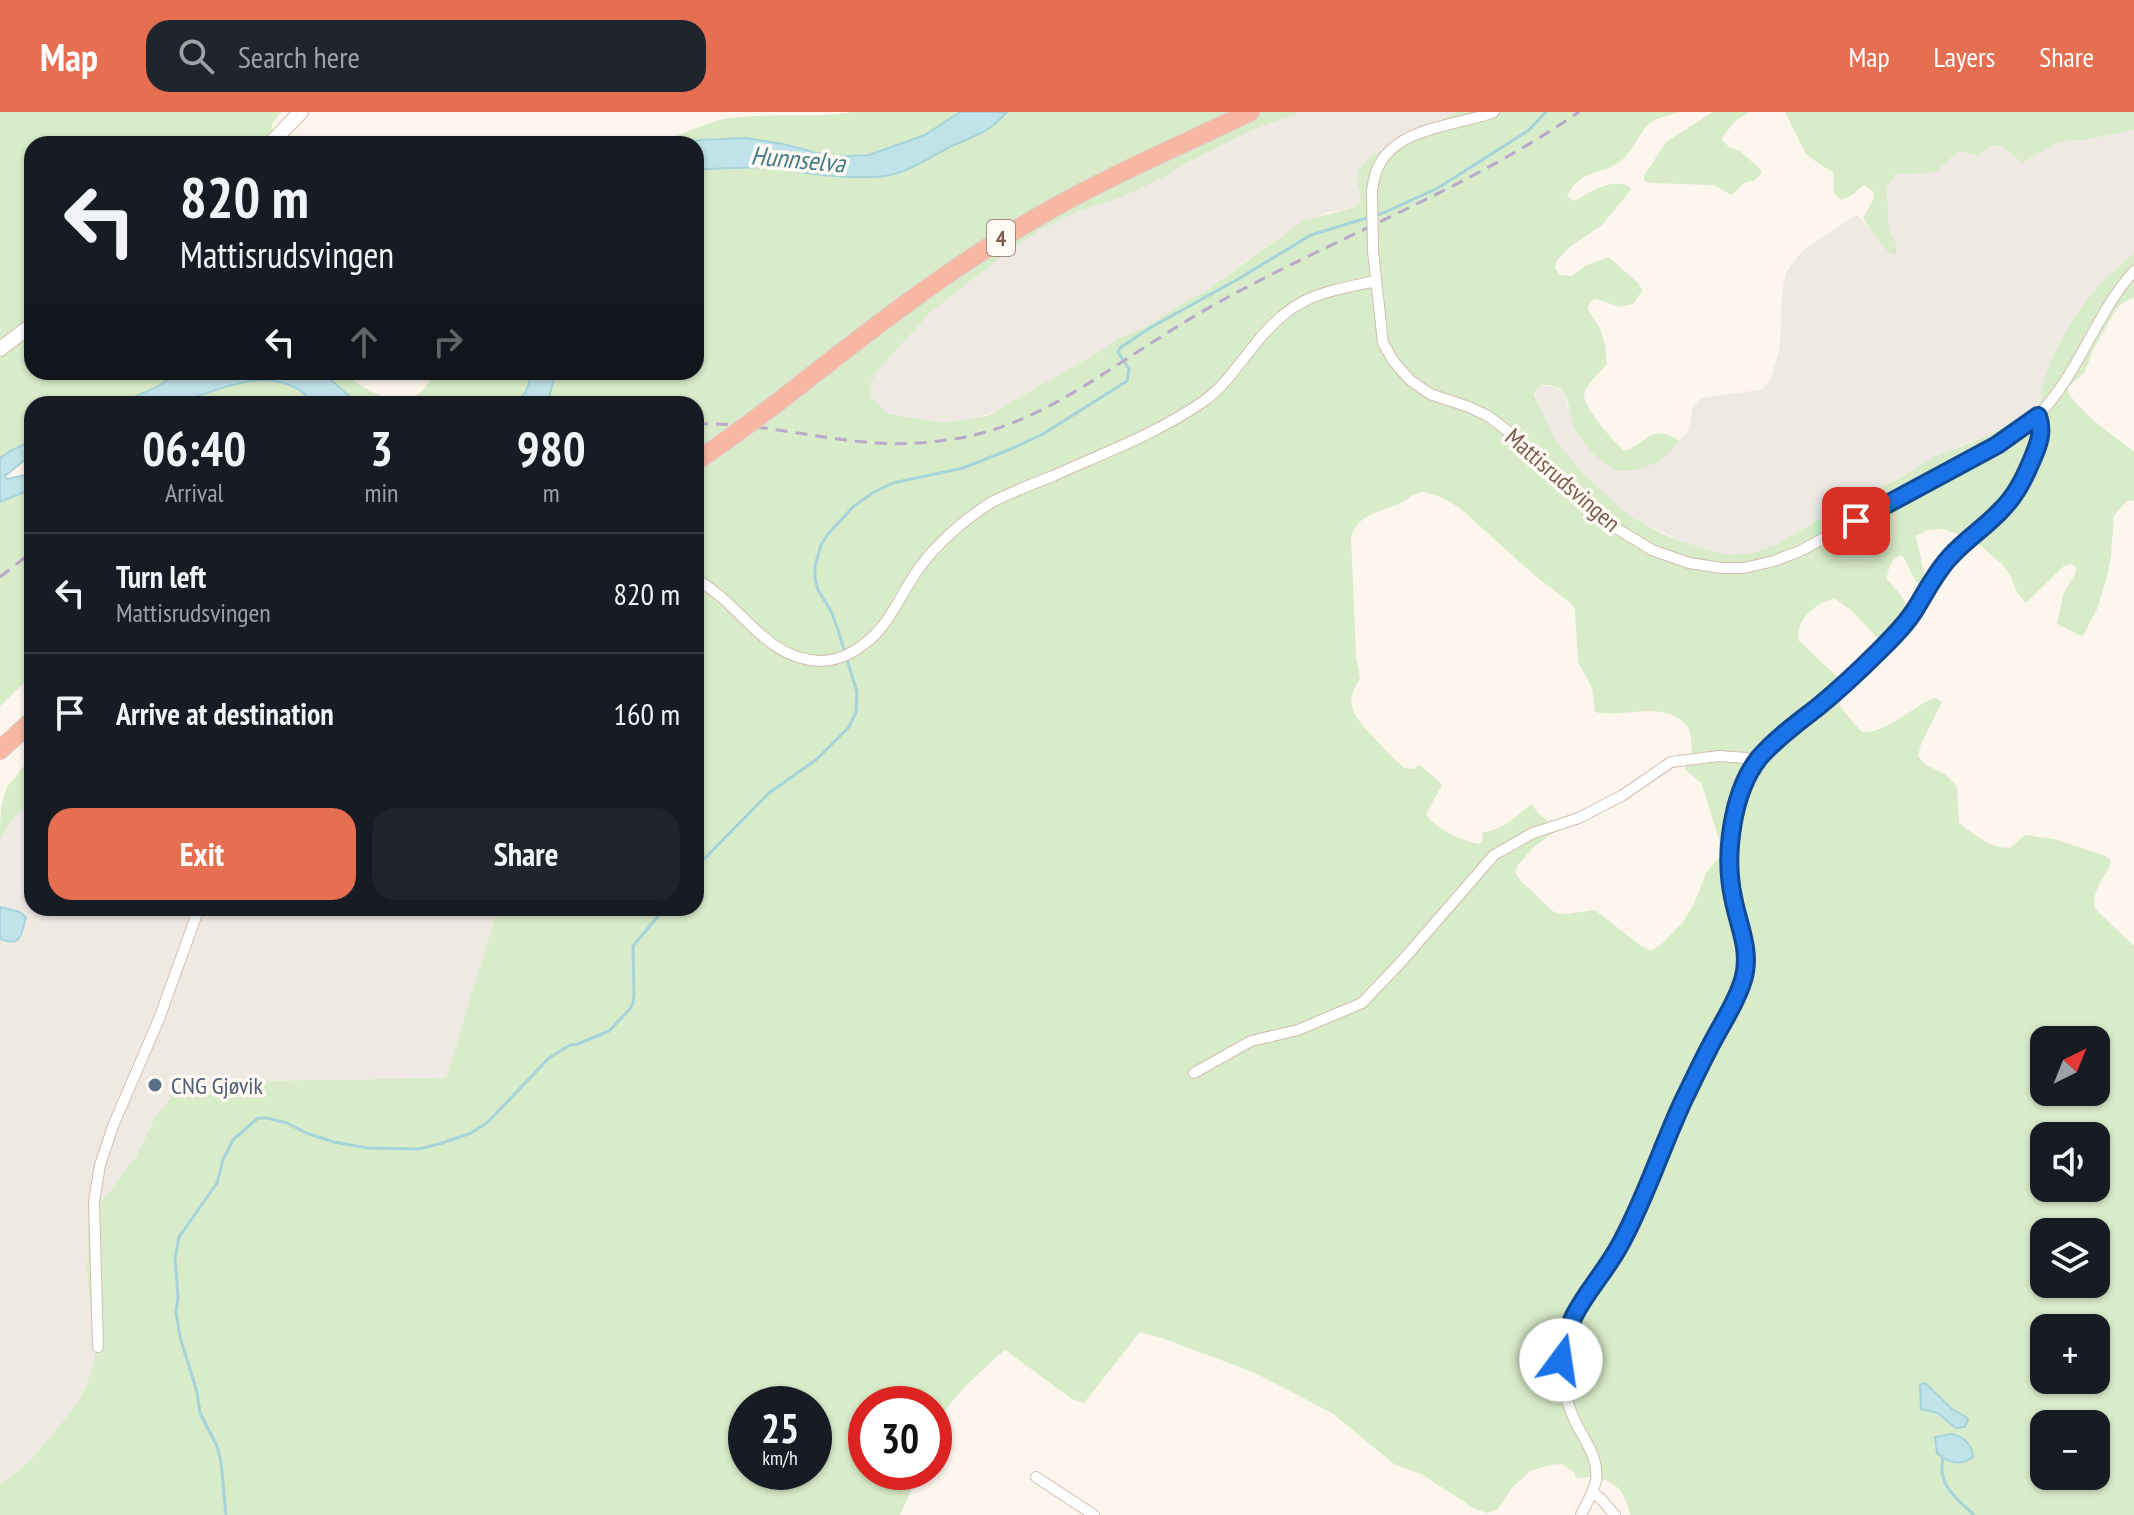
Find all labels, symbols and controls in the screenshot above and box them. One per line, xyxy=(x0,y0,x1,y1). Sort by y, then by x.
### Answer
search box xyxy=(146,20,706,92)
text: Map xyxy=(40,32,98,81)
icon: search xyxy=(174,34,218,78)
text: Search here xyxy=(238,37,360,76)
text: Map xyxy=(1848,38,1890,75)
text: Layers xyxy=(1934,38,1995,75)
text: Share xyxy=(2039,38,2094,75)
water label: Hunnselva xyxy=(750,138,848,180)
text: 820 m xyxy=(180,161,309,233)
icon: left xyxy=(48,168,152,272)
road number: 4 xyxy=(987,220,1015,256)
text: Mattisrudsvingen xyxy=(180,231,394,278)
icon: left xyxy=(258,320,302,364)
icon: ahead xyxy=(342,320,386,364)
icon: right xyxy=(426,320,470,364)
text: 06:40 xyxy=(142,417,246,479)
text: 3 xyxy=(370,417,393,479)
text: 980 xyxy=(517,417,586,479)
street label: Mattisrudsvingen xyxy=(1499,421,1627,539)
text: Arrival xyxy=(165,476,224,509)
text: min xyxy=(364,476,398,509)
text: m xyxy=(543,476,560,509)
pin xyxy=(1822,487,1890,555)
icon: arrive xyxy=(1834,499,1878,543)
text: Turn left xyxy=(116,557,206,596)
icon: left xyxy=(48,571,92,615)
text: 820 m xyxy=(614,574,680,613)
text: Mattisrudsvingen xyxy=(116,596,271,629)
icon: arrive xyxy=(48,691,92,735)
text: Arrive at destination xyxy=(116,694,334,733)
text: 160 m xyxy=(614,694,680,733)
button: Exit xyxy=(48,808,356,900)
button: Share xyxy=(372,808,680,900)
north arrow xyxy=(2030,1026,2110,1106)
map controls xyxy=(2030,1026,2110,1490)
place label: CNG Gjøvik xyxy=(171,1070,264,1101)
marker: CNG Gjøvik xyxy=(146,1076,164,1094)
button: sound xyxy=(2030,1122,2110,1202)
button: layers xyxy=(2030,1218,2110,1298)
button: + xyxy=(2030,1314,2110,1394)
position arrow xyxy=(1519,1318,1603,1402)
speed limit sign: 30 xyxy=(848,1386,952,1490)
text: 25 xyxy=(761,1402,799,1454)
button: − xyxy=(2030,1410,2110,1490)
text: km/h xyxy=(762,1445,798,1471)

